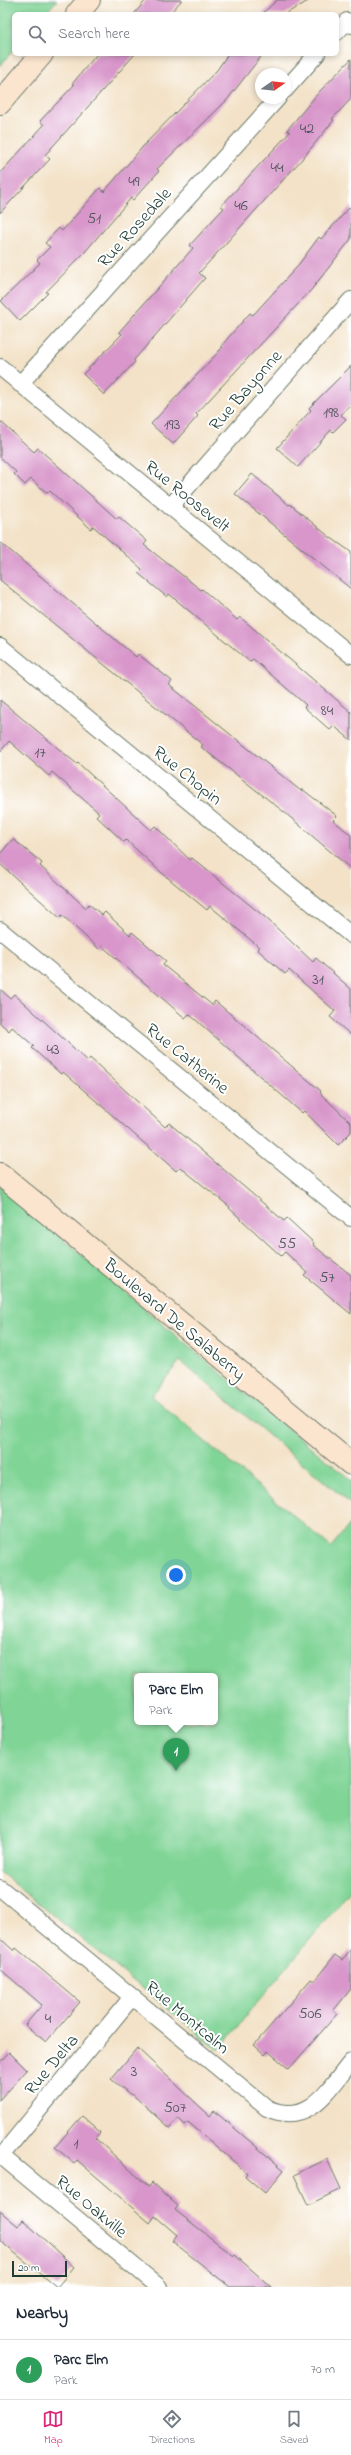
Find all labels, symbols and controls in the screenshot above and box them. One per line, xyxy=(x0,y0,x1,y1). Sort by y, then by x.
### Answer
search box xyxy=(12,12,339,56)
icon: search xyxy=(26,23,48,45)
text: Search here xyxy=(58,23,130,45)
north arrow xyxy=(255,68,291,104)
house number: 42 xyxy=(300,117,314,141)
house number: 44 xyxy=(270,156,284,180)
house number: 49 xyxy=(128,170,140,194)
street label: Rue Rosedale xyxy=(92,182,179,274)
house number: 46 xyxy=(234,194,248,218)
house number: 51 xyxy=(87,207,101,231)
street label: Rue Bayonne xyxy=(204,344,290,438)
house number: 198 xyxy=(323,401,339,425)
house number: 193 xyxy=(164,413,180,437)
street label: Rue Roosevelt xyxy=(138,455,235,540)
house number: 84 xyxy=(321,699,334,723)
house number: 17 xyxy=(34,741,46,765)
street label: Rue Chopin xyxy=(147,741,227,813)
house number: 31 xyxy=(312,968,324,992)
street label: Rue Catherine xyxy=(139,1018,235,1102)
house number: 43 xyxy=(46,1038,60,1062)
house number: 55 xyxy=(278,1232,296,1256)
street label: Boulevard De Salaberry xyxy=(96,1253,250,1388)
house number: 57 xyxy=(319,1266,335,1290)
your location xyxy=(166,1565,186,1585)
popup xyxy=(134,1673,218,1725)
text: Parc Elm xyxy=(149,1679,203,1701)
text: Park xyxy=(149,1701,172,1720)
pin: 1 xyxy=(163,1738,189,1771)
street label: Rue Montcalm xyxy=(139,1976,234,2062)
house number: 506 xyxy=(298,2002,322,2026)
house number: 4 xyxy=(45,2007,52,2031)
street label: Rue Delta xyxy=(19,2029,86,2102)
house number: 3 xyxy=(131,2060,137,2084)
house number: 507 xyxy=(164,2096,187,2120)
house number: 1 xyxy=(73,2132,79,2156)
street label: Rue Oakville xyxy=(49,2170,133,2246)
scale bar xyxy=(12,2259,67,2278)
text: 20 m xyxy=(18,2260,40,2276)
text: Nearby xyxy=(16,2301,68,2326)
text: Parc Elm xyxy=(54,2349,108,2371)
text: 1 xyxy=(27,2360,31,2379)
text: 70 m xyxy=(311,2360,335,2379)
text: Park xyxy=(54,2371,78,2390)
tab: Map xyxy=(42,2408,64,2448)
tab: Directions xyxy=(149,2408,195,2448)
tab: Saved xyxy=(280,2408,309,2448)

